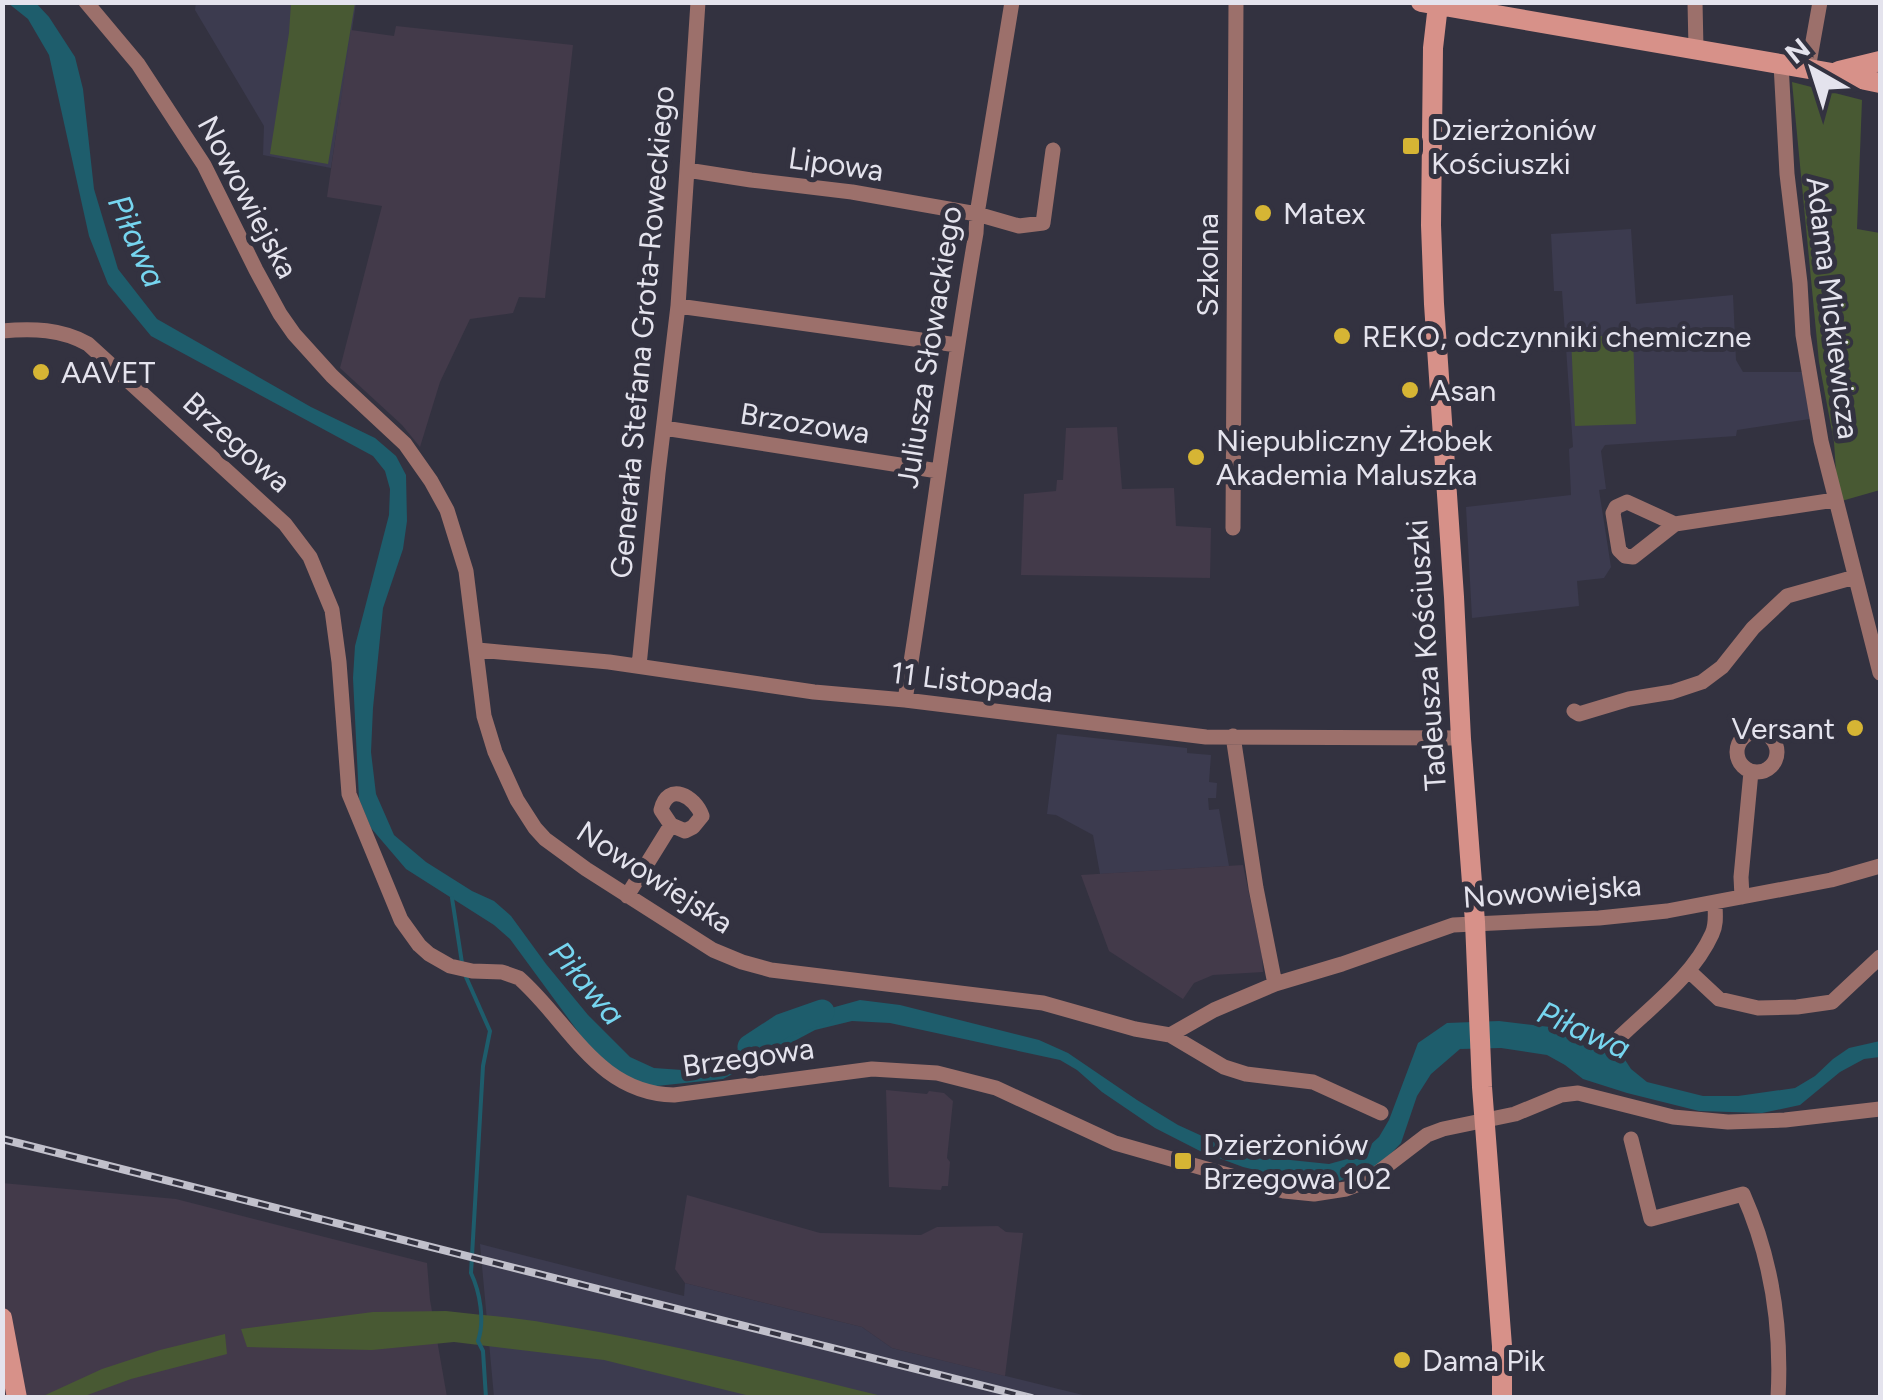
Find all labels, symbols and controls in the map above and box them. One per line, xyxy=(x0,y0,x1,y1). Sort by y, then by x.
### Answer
north arrow xyxy=(1763,20,1863,120)
text: N xyxy=(1778,31,1816,71)
street label: Generała Stefana Grota-Roweckiego xyxy=(602,84,682,580)
street label: Nowowiejska xyxy=(190,109,306,285)
place label: Dzierżoniów Kościuszki xyxy=(1431,111,1597,182)
marker: Dzierżoniów Kościuszki xyxy=(1400,135,1422,157)
street label: Lipowa xyxy=(786,139,886,189)
street label: Adama Mickiewicza xyxy=(1799,175,1867,441)
water label: Piława xyxy=(100,189,174,293)
place label: Matex xyxy=(1283,195,1365,232)
marker: Matex xyxy=(1252,202,1274,224)
street label: Juliusza Słowackiego xyxy=(888,203,970,491)
street label: Szkolna xyxy=(1189,213,1226,317)
place label: REKO, odczynniki chemiczne xyxy=(1362,318,1751,355)
marker: REKO, odczynniki chemiczne xyxy=(1331,325,1353,347)
place label: AAVET xyxy=(61,354,156,391)
marker: AAVET xyxy=(30,361,52,383)
place label: Asan xyxy=(1430,372,1496,409)
marker: Asan xyxy=(1399,379,1421,401)
street label: Brzegowa xyxy=(175,384,299,500)
street label: Brzozowa xyxy=(738,394,872,452)
place label: Niepubliczny Żłobek Akademia Maluszka xyxy=(1216,422,1493,493)
marker: Niepubliczny Żłobek Akademia Maluszka xyxy=(1185,446,1207,468)
street label: Tadeusza Kościuszki xyxy=(1398,518,1454,792)
street label: 11 Listopada xyxy=(889,654,1055,710)
place label: Versant xyxy=(1732,710,1835,747)
marker: Versant xyxy=(1844,717,1866,739)
street label: Nowowiejska xyxy=(570,813,740,941)
street label: Nowowiejska xyxy=(1462,866,1642,916)
water label: Piława xyxy=(541,933,633,1033)
water label: Piława xyxy=(1532,993,1636,1067)
street label: Brzegowa xyxy=(680,1029,816,1085)
place label: Dzierżoniów Brzegowa 102 xyxy=(1203,1126,1391,1197)
marker: Dzierżoniów Brzegowa 102 xyxy=(1172,1150,1194,1172)
place label: Dama Pik xyxy=(1422,1342,1546,1379)
marker: Dama Pik xyxy=(1391,1349,1413,1371)

